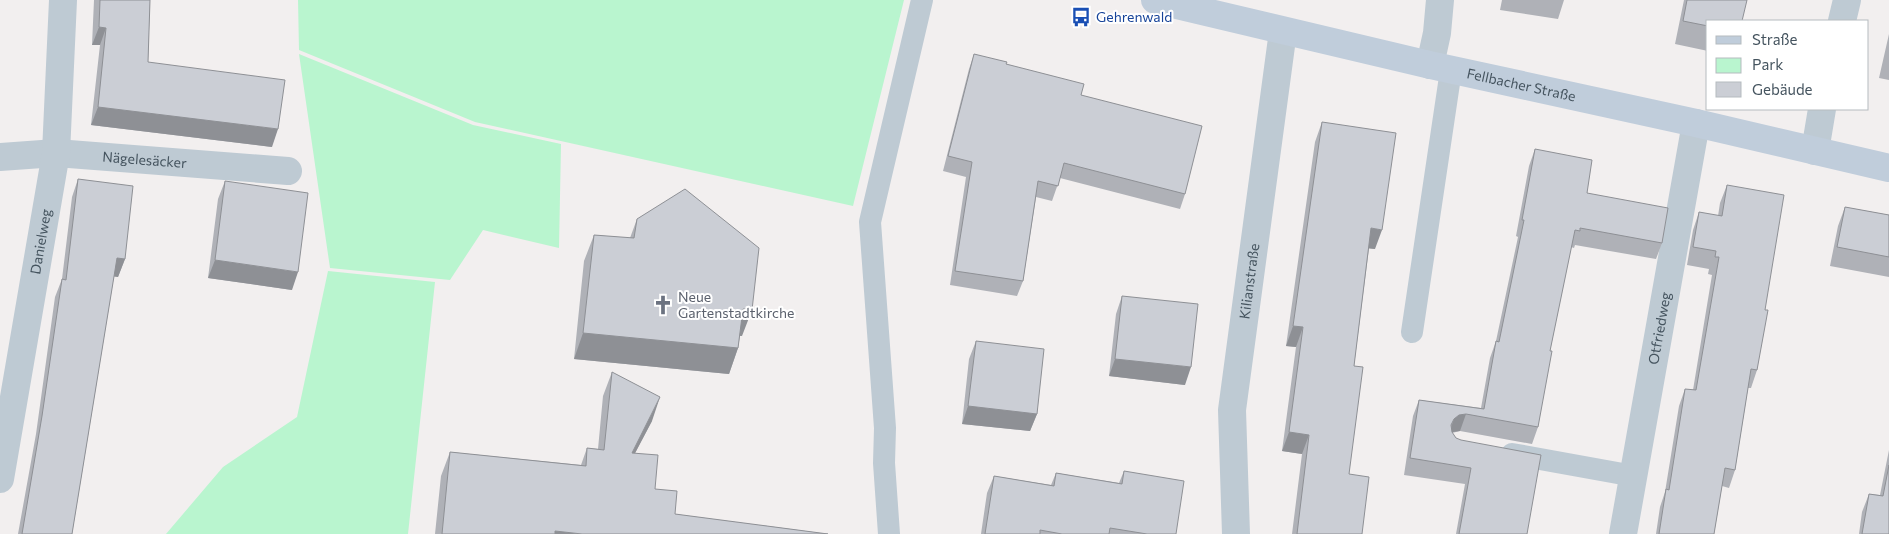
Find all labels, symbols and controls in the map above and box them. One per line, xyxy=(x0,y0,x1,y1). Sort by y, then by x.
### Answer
bus stop icon: Gehrenwald xyxy=(1070,6,1092,28)
place label: Gehrenwald xyxy=(1096,8,1172,25)
legend xyxy=(1706,20,1869,110)
text: Straße xyxy=(1752,30,1798,48)
text: Park xyxy=(1752,55,1783,73)
street label: Fellbacher Straße xyxy=(1465,64,1577,105)
text: Gebäude xyxy=(1752,80,1813,98)
street label: Nägelesäcker xyxy=(102,148,188,171)
street label: Danielweg xyxy=(26,207,54,275)
street label: Kilianstraße xyxy=(1235,242,1262,320)
place label: Neue Gartenstadtkirche xyxy=(678,288,794,321)
street label: Otfriedweg xyxy=(1644,290,1674,366)
church icon: Neue Gartenstadtkirche xyxy=(652,294,674,316)

